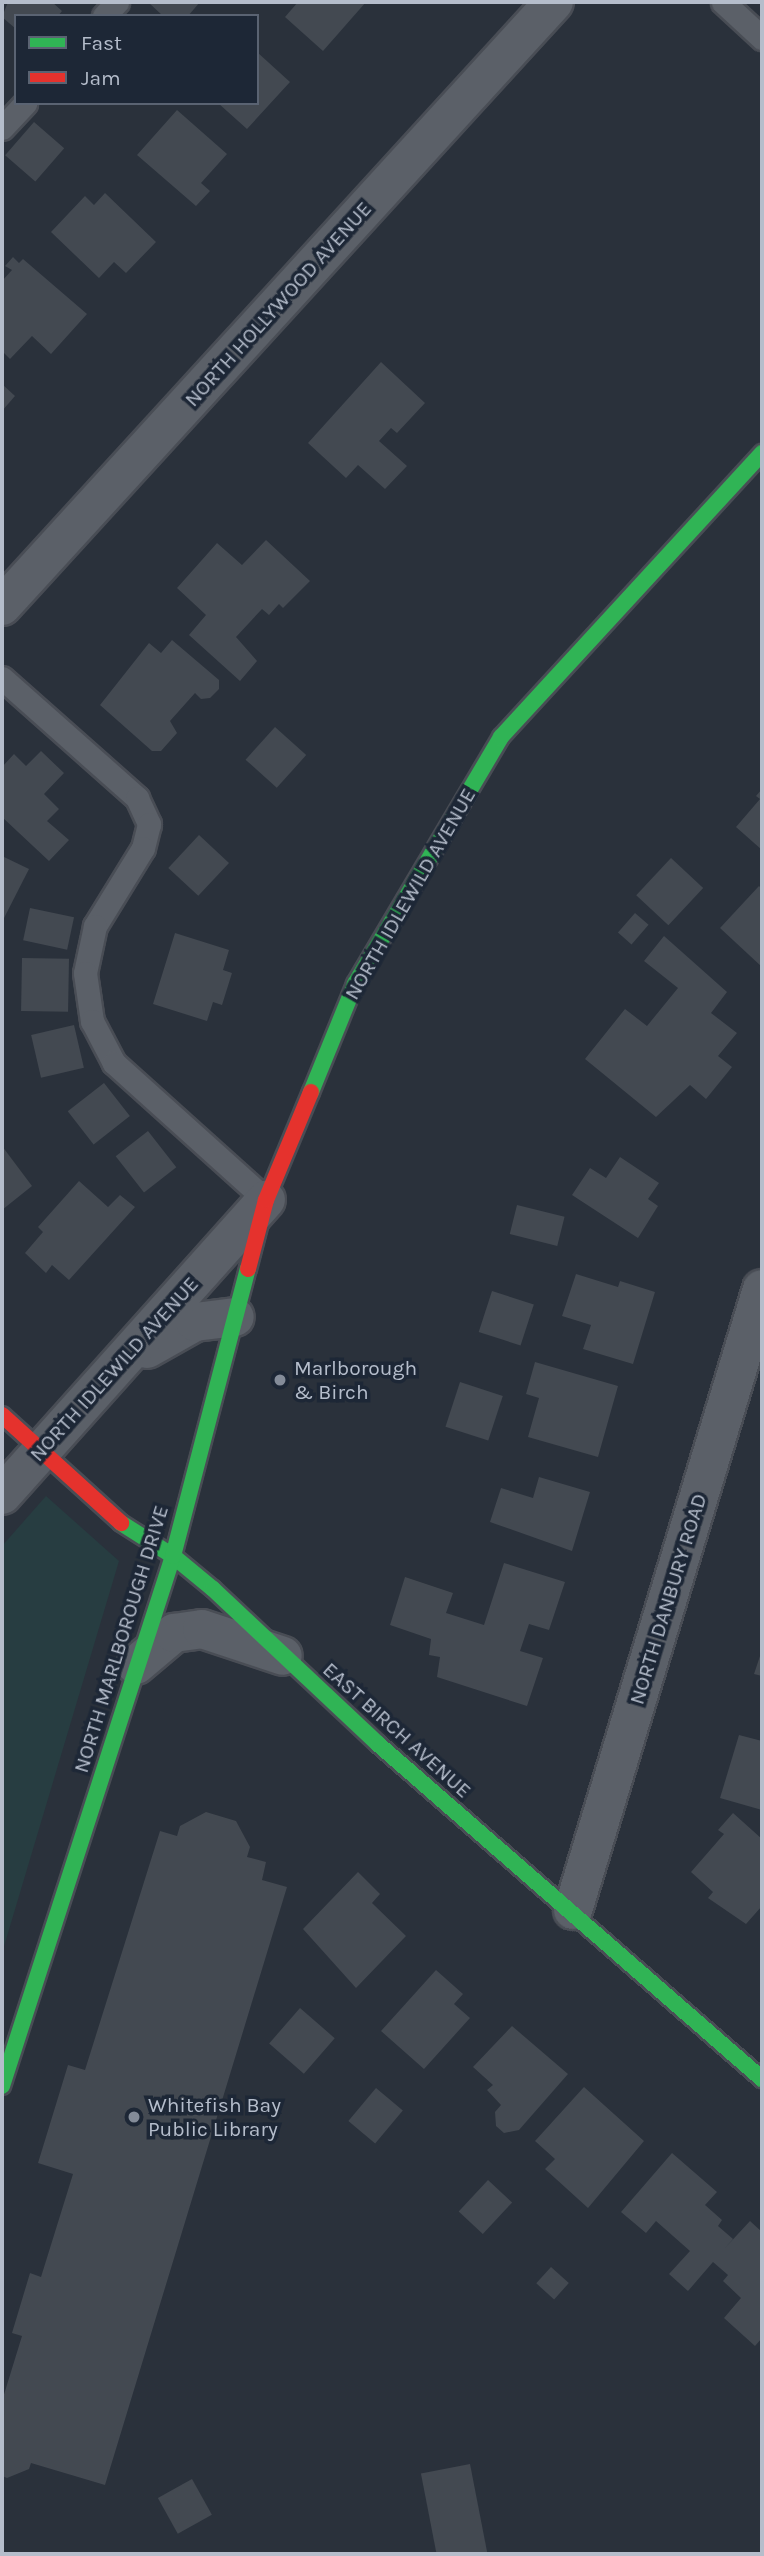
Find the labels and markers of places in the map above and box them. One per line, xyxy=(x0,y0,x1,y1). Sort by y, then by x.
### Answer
place label: Marlborough & Birch xyxy=(294,1355,417,1405)
marker: Marlborough & Birch xyxy=(272,1372,288,1388)
place label: Whitefish Bay Public Library xyxy=(148,2092,281,2142)
marker: Whitefish Bay Public Library xyxy=(126,2109,142,2125)

